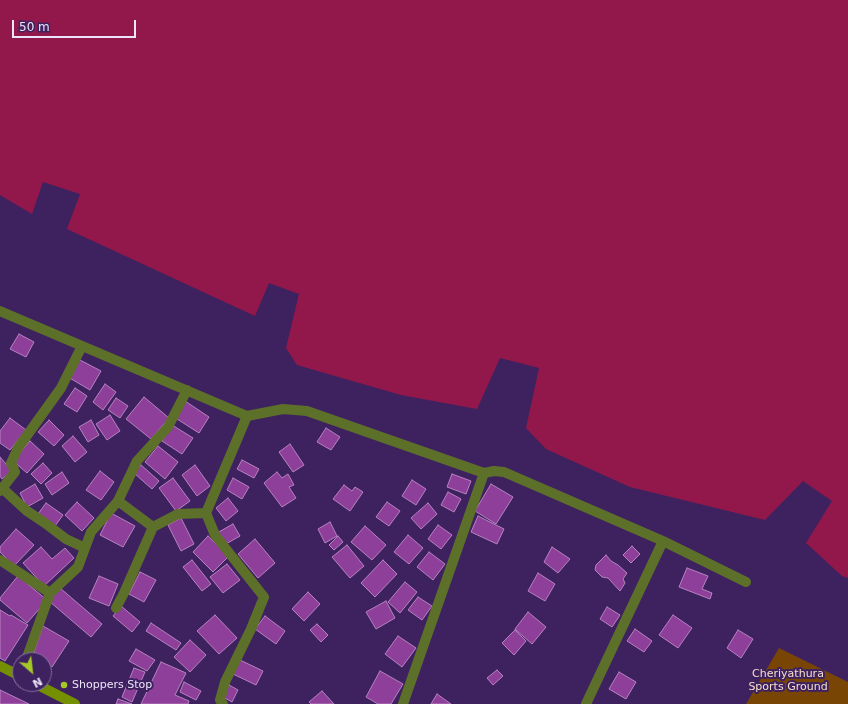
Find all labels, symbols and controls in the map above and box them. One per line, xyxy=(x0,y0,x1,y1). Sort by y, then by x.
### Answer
scale bar xyxy=(14,12,138,38)
text: 50 m xyxy=(19,20,50,34)
north arrow xyxy=(12,652,52,692)
park label: Cheriyathura Sports Ground xyxy=(748,667,828,693)
text: N xyxy=(30,674,45,690)
place label: Shoppers Stop xyxy=(72,678,152,692)
marker: Shoppers Stop xyxy=(59,680,69,690)

